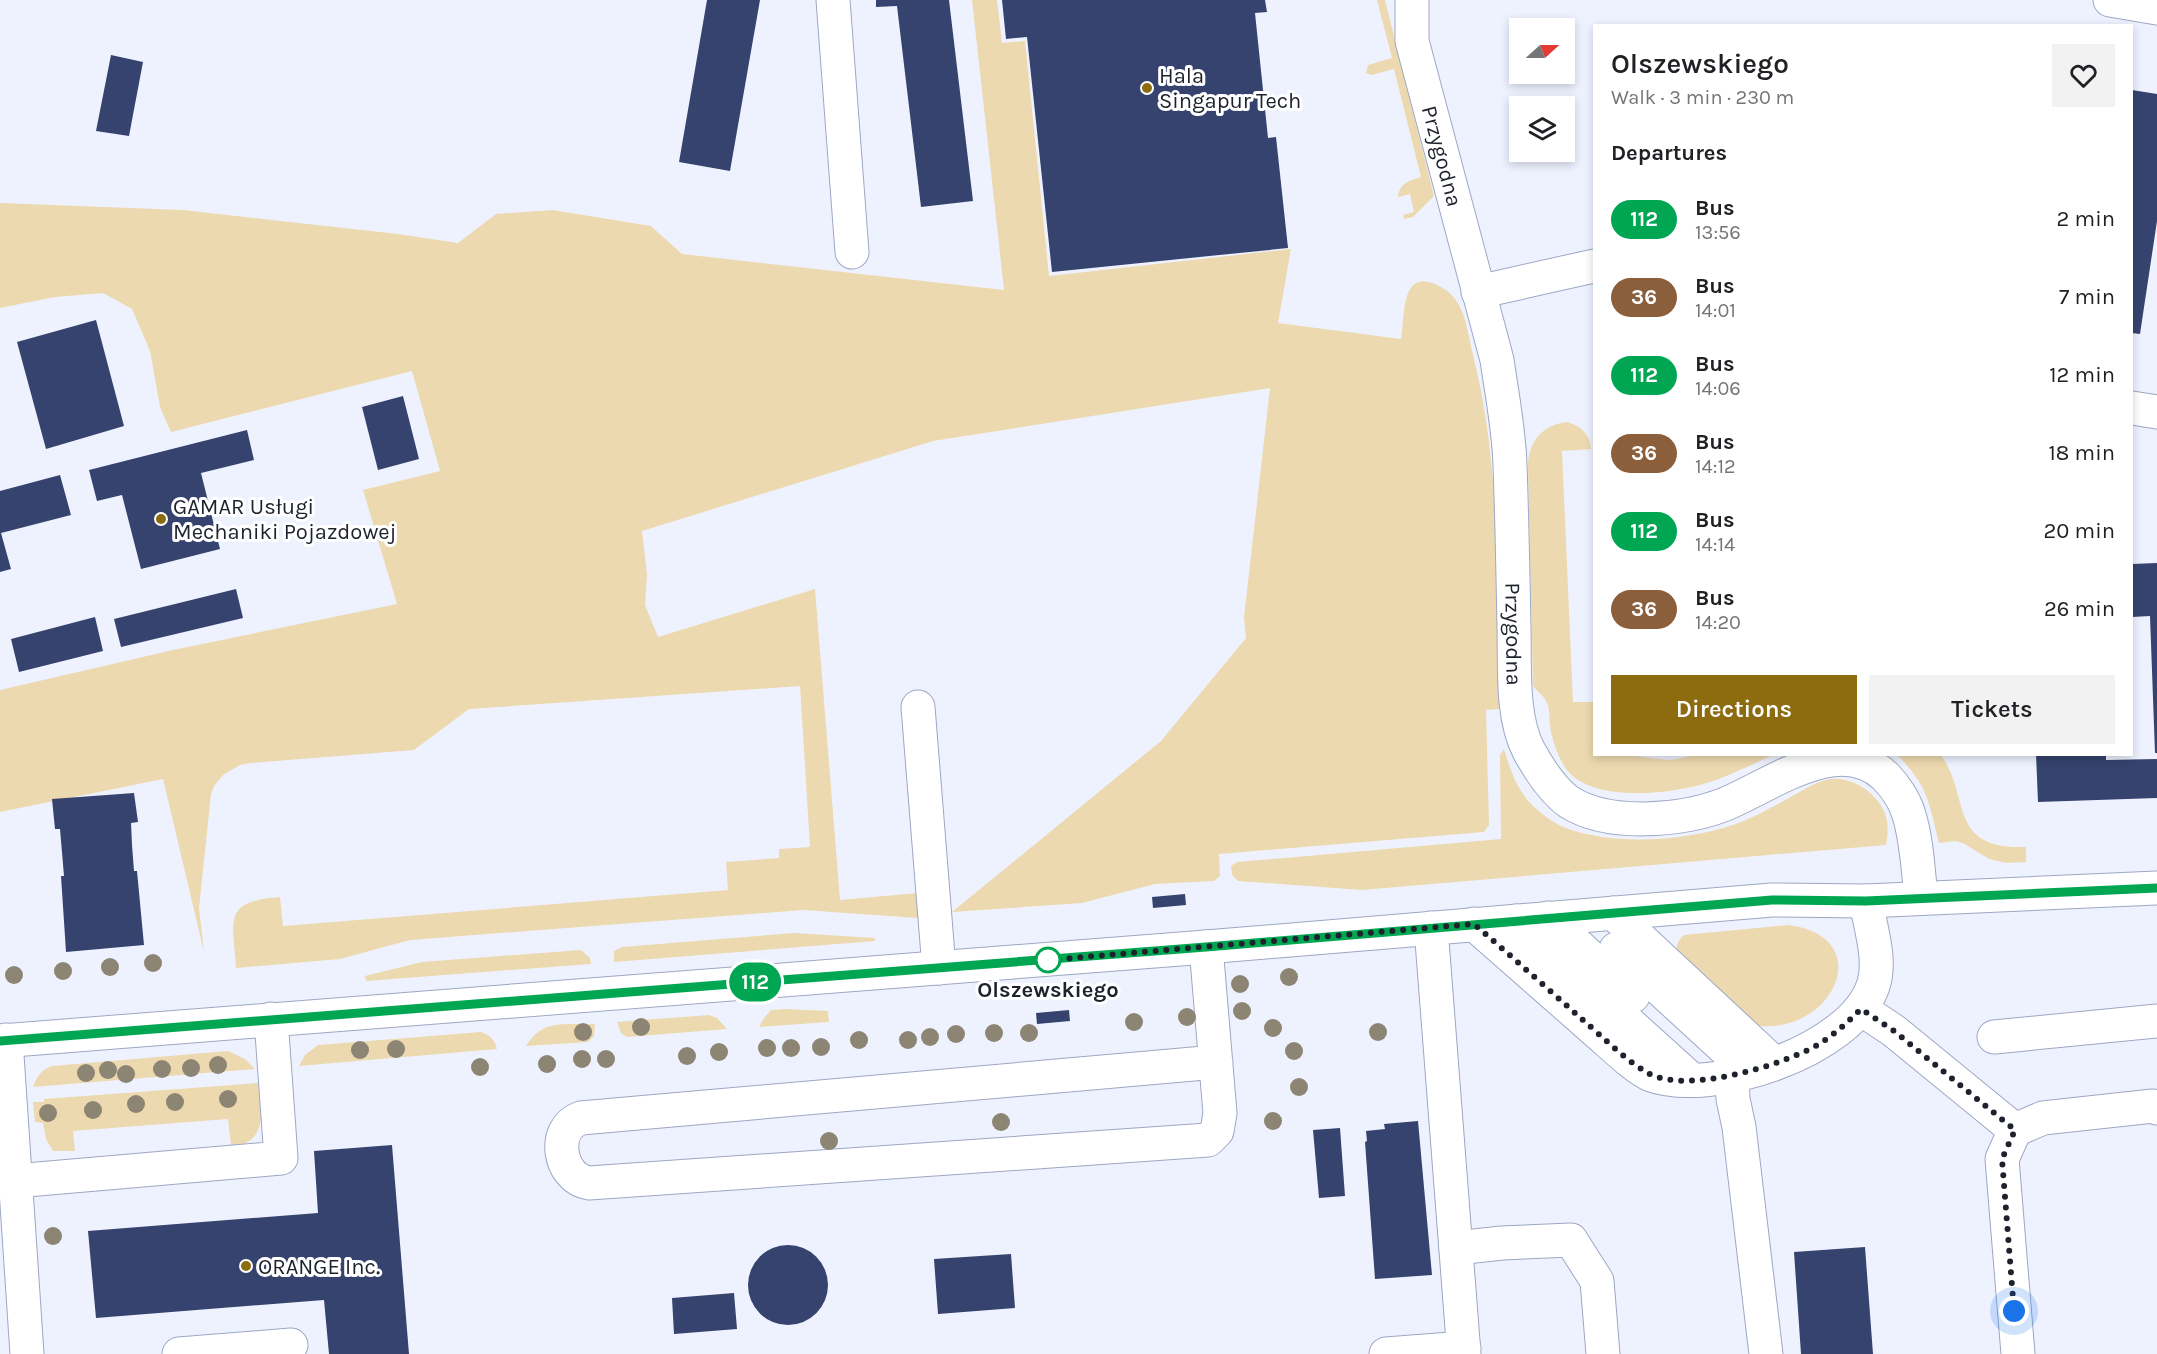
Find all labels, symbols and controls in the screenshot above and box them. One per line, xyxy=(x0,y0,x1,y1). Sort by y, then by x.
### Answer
north arrow xyxy=(1509,18,1575,84)
map controls xyxy=(1509,18,1575,162)
button: heart xyxy=(2052,44,2115,107)
text: Olszewskiego xyxy=(1611,47,1789,80)
place label: Hala Singapur Tech xyxy=(1159,63,1301,114)
marker: Hala Singapur Tech xyxy=(1140,81,1154,95)
text: Walk · 3 min · 230 m xyxy=(1611,86,1794,109)
button: layers xyxy=(1509,96,1575,162)
street label: Przygodna xyxy=(1416,103,1468,210)
text: Departures xyxy=(1611,140,1727,166)
text: Bus xyxy=(1695,195,1735,221)
text: 2 min xyxy=(2057,206,2115,232)
text: 112 xyxy=(1630,207,1658,231)
text: 13:56 xyxy=(1695,221,1741,244)
text: Bus xyxy=(1695,273,1735,299)
text: 7 min xyxy=(2059,284,2115,310)
text: 36 xyxy=(1631,285,1657,309)
text: 14:01 xyxy=(1695,299,1736,322)
text: Bus xyxy=(1695,351,1735,377)
text: 12 min xyxy=(2049,362,2115,388)
text: 112 xyxy=(1630,363,1658,387)
text: 14:06 xyxy=(1695,377,1741,400)
text: Bus xyxy=(1695,429,1735,455)
text: 18 min xyxy=(2049,440,2115,466)
text: 36 xyxy=(1631,441,1657,465)
text: 14:12 xyxy=(1695,455,1736,478)
place label: GAMAR Usługi Mechaniki Pojazdowej xyxy=(173,494,397,545)
text: Bus xyxy=(1695,507,1735,533)
marker: GAMAR Usługi Mechaniki Pojazdowej xyxy=(154,512,168,526)
text: 20 min xyxy=(2044,518,2115,544)
text: 112 xyxy=(1630,519,1658,543)
text: 14:14 xyxy=(1695,533,1735,556)
street label: Przygodna xyxy=(1499,582,1527,686)
text: Bus xyxy=(1695,585,1735,611)
text: 26 min xyxy=(2044,596,2115,622)
text: 36 xyxy=(1631,597,1657,621)
text: 14:20 xyxy=(1695,611,1741,634)
button: Directions xyxy=(1611,675,1857,744)
button: Tickets xyxy=(1869,675,2115,744)
marker: Olszewskiego xyxy=(1035,947,1061,973)
line badge: 112 xyxy=(720,962,789,1002)
text: 112 xyxy=(741,970,769,994)
place label: Olszewskiego xyxy=(977,977,1119,1003)
place label: ORANGE Inc. xyxy=(258,1254,380,1280)
marker: ORANGE Inc. xyxy=(239,1259,253,1273)
your location xyxy=(1999,1296,2029,1326)

